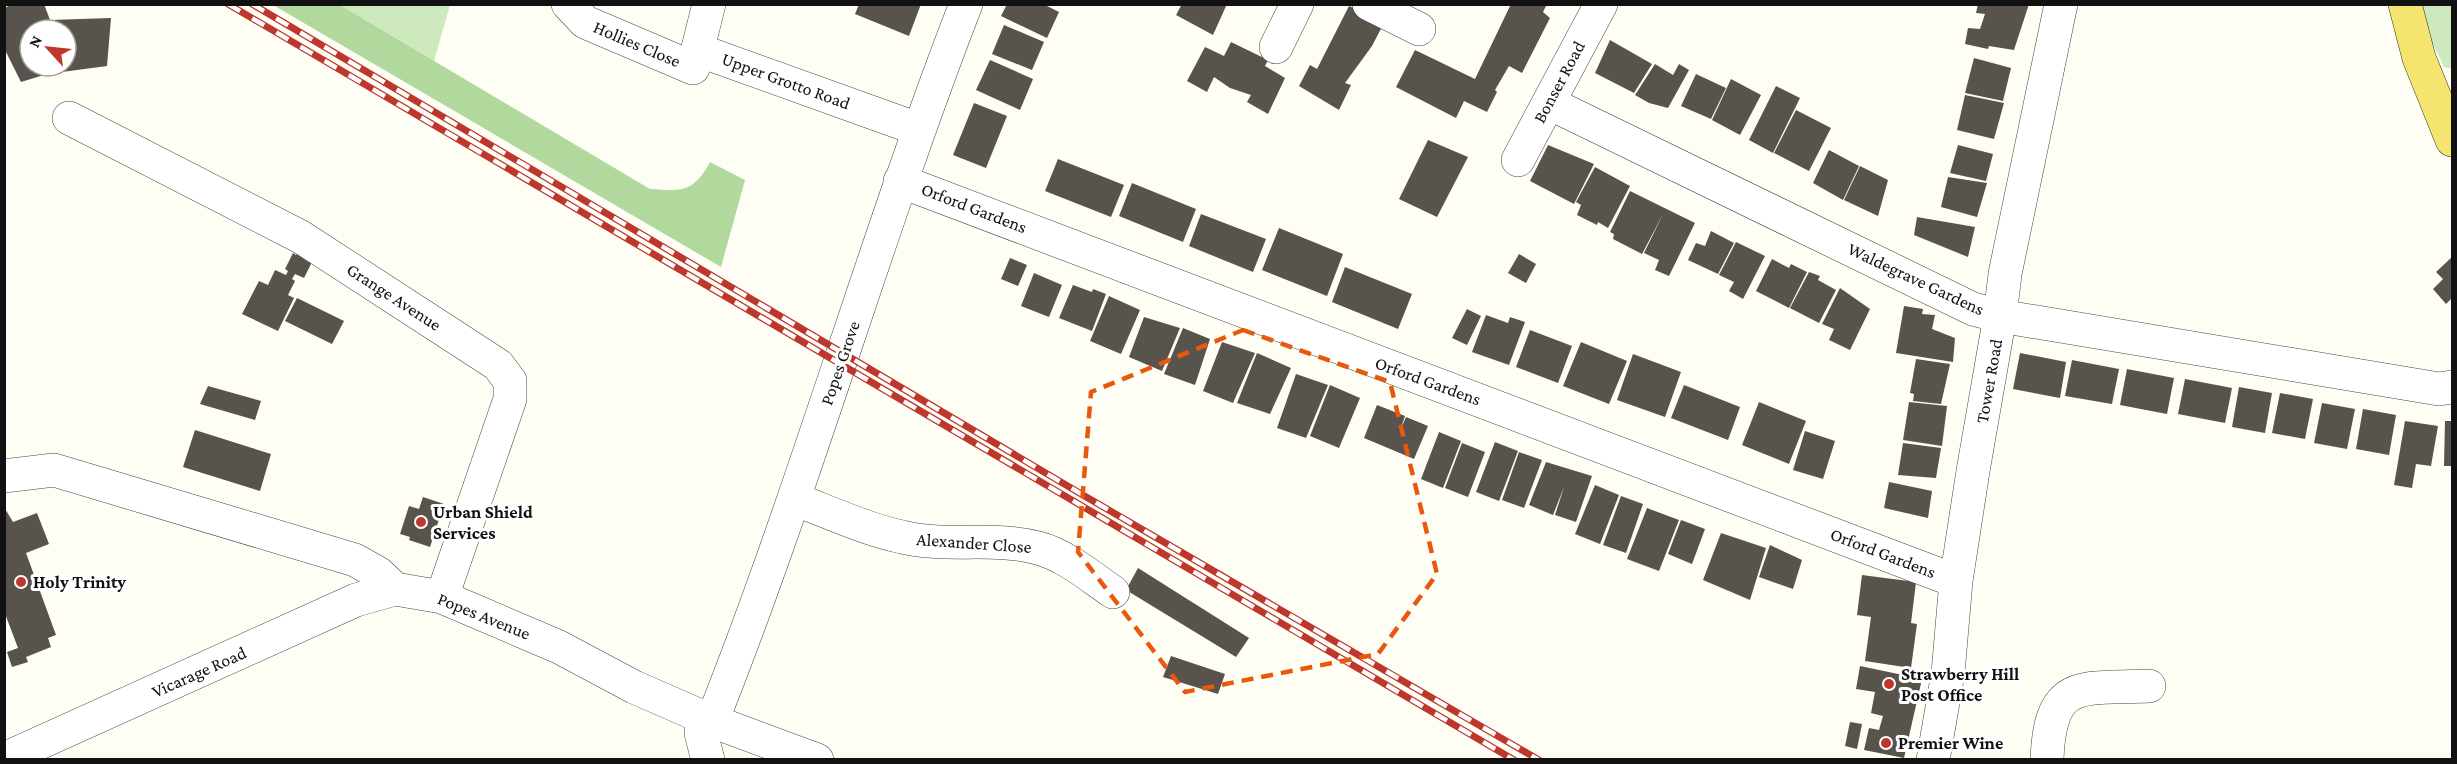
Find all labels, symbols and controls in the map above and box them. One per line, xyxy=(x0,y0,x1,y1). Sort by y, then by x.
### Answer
street label: Hollies Close xyxy=(591,17,684,71)
north arrow xyxy=(18,18,78,78)
text: N xyxy=(25,33,45,50)
street label: Bonser Road xyxy=(1529,37,1589,126)
street label: Upper Grotto Road xyxy=(719,48,853,114)
street label: Orford Gardens xyxy=(918,179,1030,237)
street label: Waldegrave Gardens xyxy=(1845,239,1987,319)
street label: Grange Avenue xyxy=(343,259,445,335)
street label: Popes Grove xyxy=(816,318,864,408)
street label: Tower Road xyxy=(1972,337,2006,425)
street label: Orford Gardens xyxy=(1372,353,1484,409)
place label: Urban Shield Services xyxy=(433,502,533,543)
marker: Urban Shield Services xyxy=(414,515,428,529)
street label: Orford Gardens xyxy=(1827,524,1939,582)
street label: Alexander Close xyxy=(916,529,1032,557)
place label: Holy Trinity xyxy=(33,572,126,592)
marker: Holy Trinity xyxy=(14,575,28,589)
street label: Popes Avenue xyxy=(435,588,533,644)
street label: Vicarage Road xyxy=(149,642,250,702)
place label: Strawberry Hill Post Office xyxy=(1901,664,2019,705)
marker: Strawberry Hill Post Office xyxy=(1882,677,1896,691)
place label: Premier Wine xyxy=(1898,733,2003,753)
marker: Premier Wine xyxy=(1879,736,1893,750)

